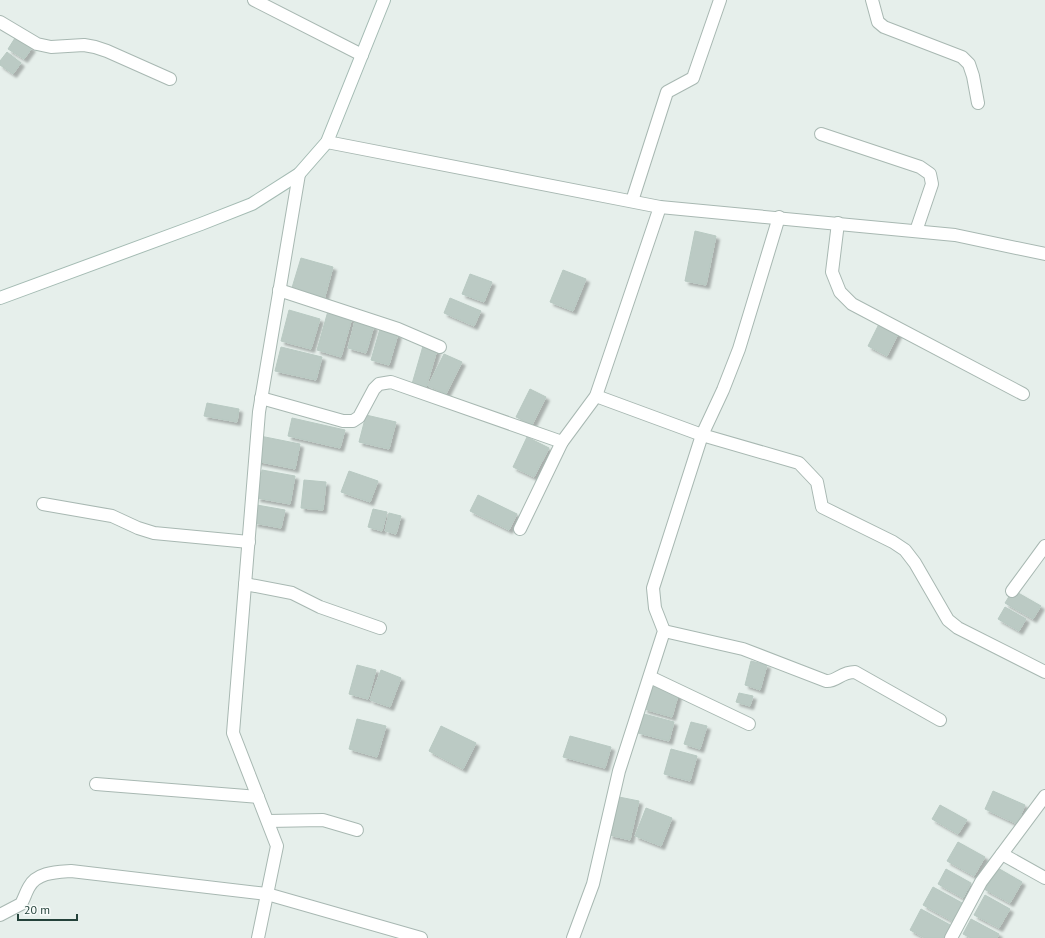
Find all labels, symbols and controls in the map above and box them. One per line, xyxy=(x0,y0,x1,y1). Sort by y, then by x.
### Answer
scale bar xyxy=(18,896,77,922)
text: 20 m xyxy=(24,902,50,917)

